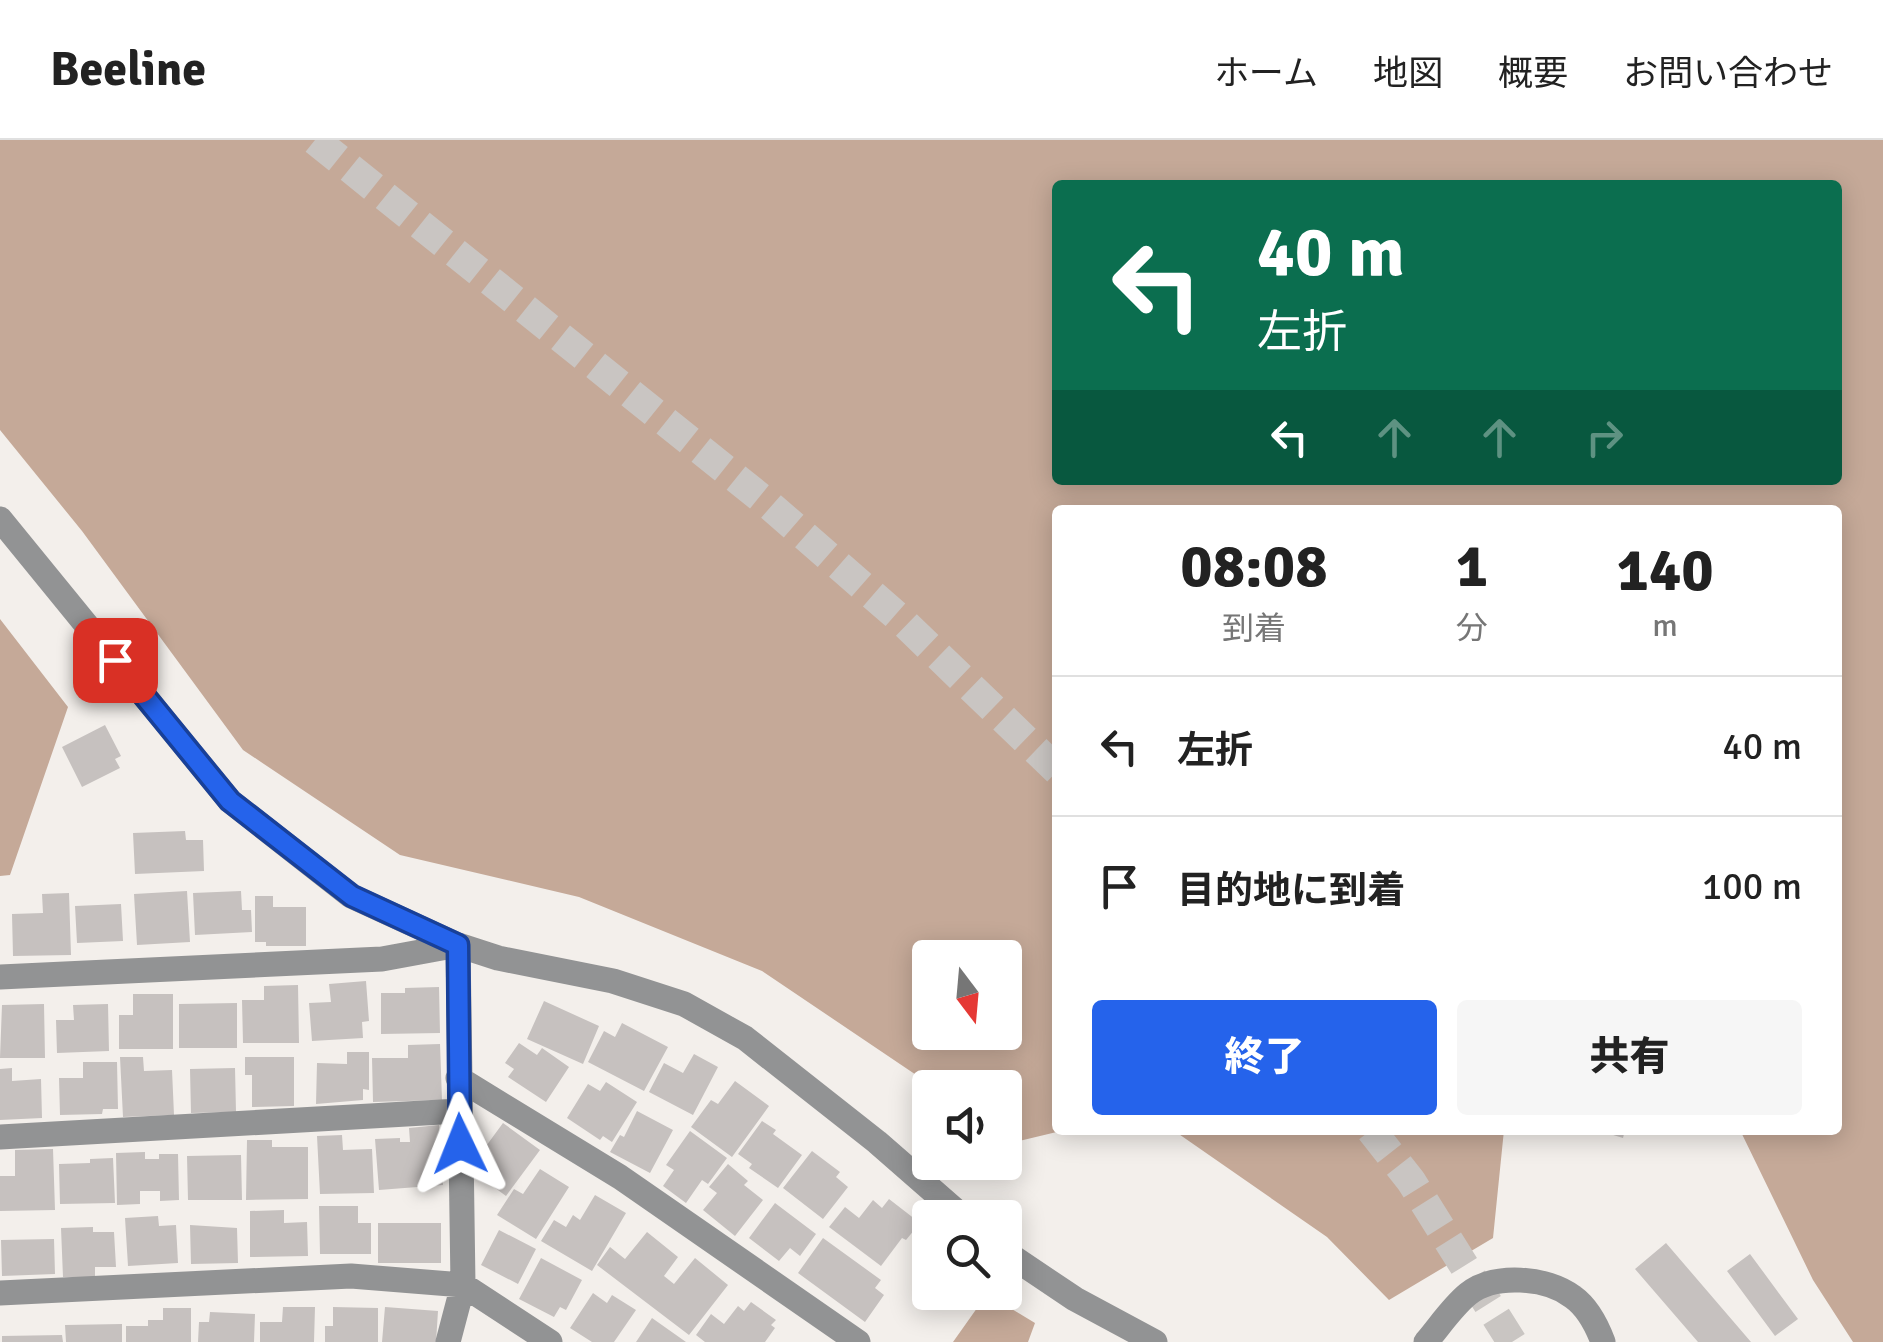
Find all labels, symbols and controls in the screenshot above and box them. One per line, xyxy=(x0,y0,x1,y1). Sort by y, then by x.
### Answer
text: Beeline xyxy=(50,40,206,99)
text: ホーム xyxy=(1214,52,1318,95)
text: 地図 xyxy=(1373,52,1443,95)
text: 概要 xyxy=(1498,52,1568,95)
text: お問い合わせ xyxy=(1623,52,1833,95)
text: 40 m xyxy=(1257,209,1405,295)
icon: left xyxy=(1092,220,1222,350)
text: 左折 xyxy=(1257,305,1347,360)
icon: left xyxy=(1262,410,1317,465)
icon: ahead xyxy=(1367,410,1422,465)
icon: ahead xyxy=(1472,410,1527,465)
icon: right xyxy=(1577,410,1632,465)
text: 08:08 xyxy=(1180,530,1328,604)
text: 1 xyxy=(1456,530,1488,604)
text: 140 xyxy=(1616,534,1714,608)
text: m xyxy=(1652,606,1678,645)
text: 到着 xyxy=(1222,609,1286,648)
text: 分 xyxy=(1456,609,1488,648)
pin xyxy=(73,618,158,703)
icon: arrive xyxy=(88,633,143,688)
icon: left xyxy=(1092,719,1147,774)
text: 40 m xyxy=(1722,723,1802,770)
text: 左折 xyxy=(1177,727,1253,774)
icon: arrive xyxy=(1092,859,1147,914)
text: 100 m xyxy=(1702,863,1802,910)
text: 目的地に到着 xyxy=(1177,867,1405,914)
north arrow xyxy=(912,940,1022,1050)
map controls xyxy=(912,940,1022,1310)
button: 終了 xyxy=(1092,1000,1437,1115)
button: 共有 xyxy=(1457,1000,1802,1115)
button: sound xyxy=(912,1070,1022,1180)
position arrow xyxy=(408,1092,512,1196)
button: search xyxy=(912,1200,1022,1310)

